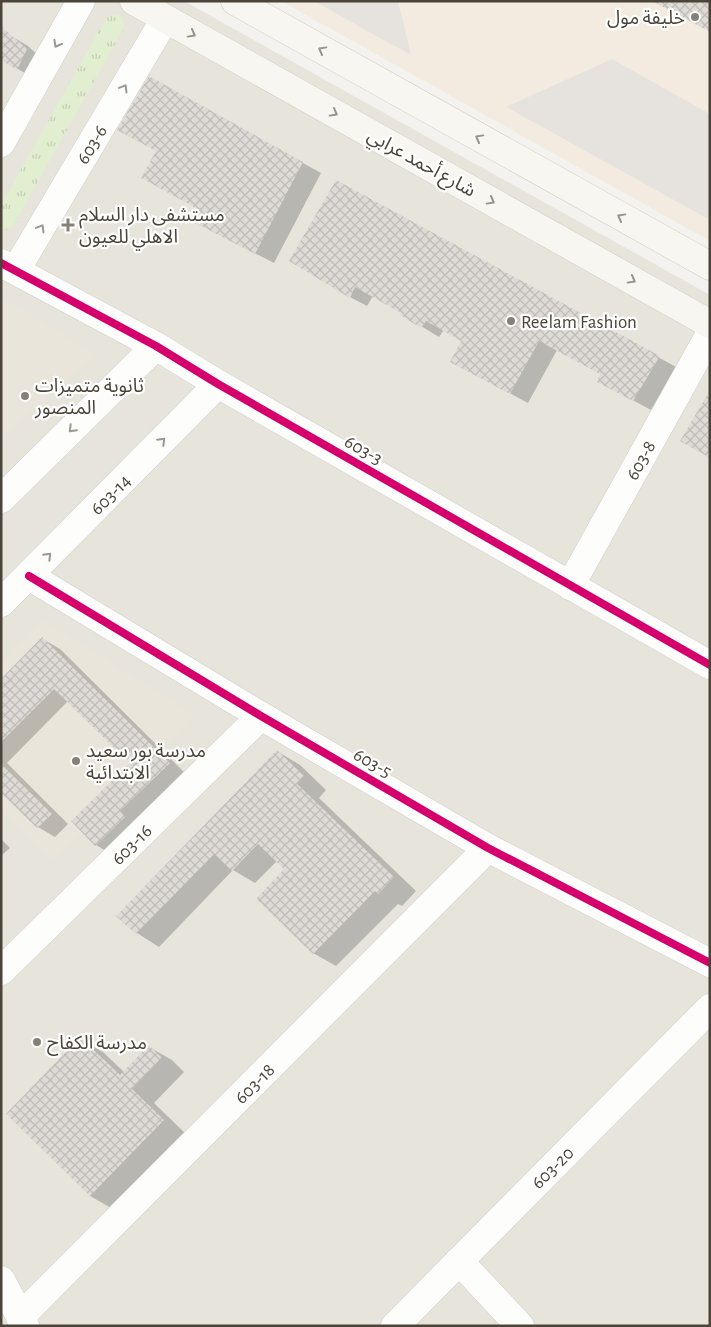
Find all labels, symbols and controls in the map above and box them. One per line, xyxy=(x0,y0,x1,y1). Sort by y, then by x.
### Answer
place label: خليفة مول xyxy=(607,9,685,29)
marker: خليفة مول xyxy=(689,11,701,23)
one-way arrow xyxy=(187,27,196,37)
one-way arrow xyxy=(54,38,64,47)
one-way arrow xyxy=(319,46,328,56)
one-way arrow xyxy=(117,85,127,94)
one-way arrow xyxy=(328,107,337,117)
street label: 603-6 xyxy=(73,122,111,167)
street label: شارع أحمد عرابي xyxy=(362,124,480,205)
one-way arrow xyxy=(476,134,485,144)
one-way arrow xyxy=(485,195,494,205)
place label: مستشفى دار السلام الاهلي للعيون xyxy=(79,206,225,251)
one-way arrow xyxy=(618,213,627,223)
marker: مستشفى دار السلام الاهلي للعيون xyxy=(61,218,75,232)
one-way arrow xyxy=(35,225,45,234)
one-way arrow xyxy=(627,274,636,284)
place label: Reelam Fashion xyxy=(521,313,637,332)
marker: Reelam Fashion xyxy=(505,315,517,327)
place label: ثانوية متميزات المنصور xyxy=(34,377,144,419)
marker: ثانوية متميزات المنصور xyxy=(19,390,31,402)
one-way arrow xyxy=(68,424,77,433)
street label: 603-3 xyxy=(341,432,386,469)
one-way arrow xyxy=(156,437,165,446)
street label: 603-8 xyxy=(623,438,660,484)
street label: 603-14 xyxy=(87,471,135,519)
one-way arrow xyxy=(42,553,51,562)
place label: مدرسة بور سعيد الابتدائية xyxy=(86,742,206,783)
street label: 603-5 xyxy=(350,745,395,782)
marker: مدرسة بور سعيد الابتدائية xyxy=(70,755,82,767)
street label: 603-16 xyxy=(108,821,156,869)
place label: مدرسة الكفاح xyxy=(47,1034,147,1056)
marker: مدرسة الكفاح xyxy=(31,1036,43,1048)
street label: 603-18 xyxy=(231,1060,279,1108)
street label: 603-20 xyxy=(528,1143,578,1193)

